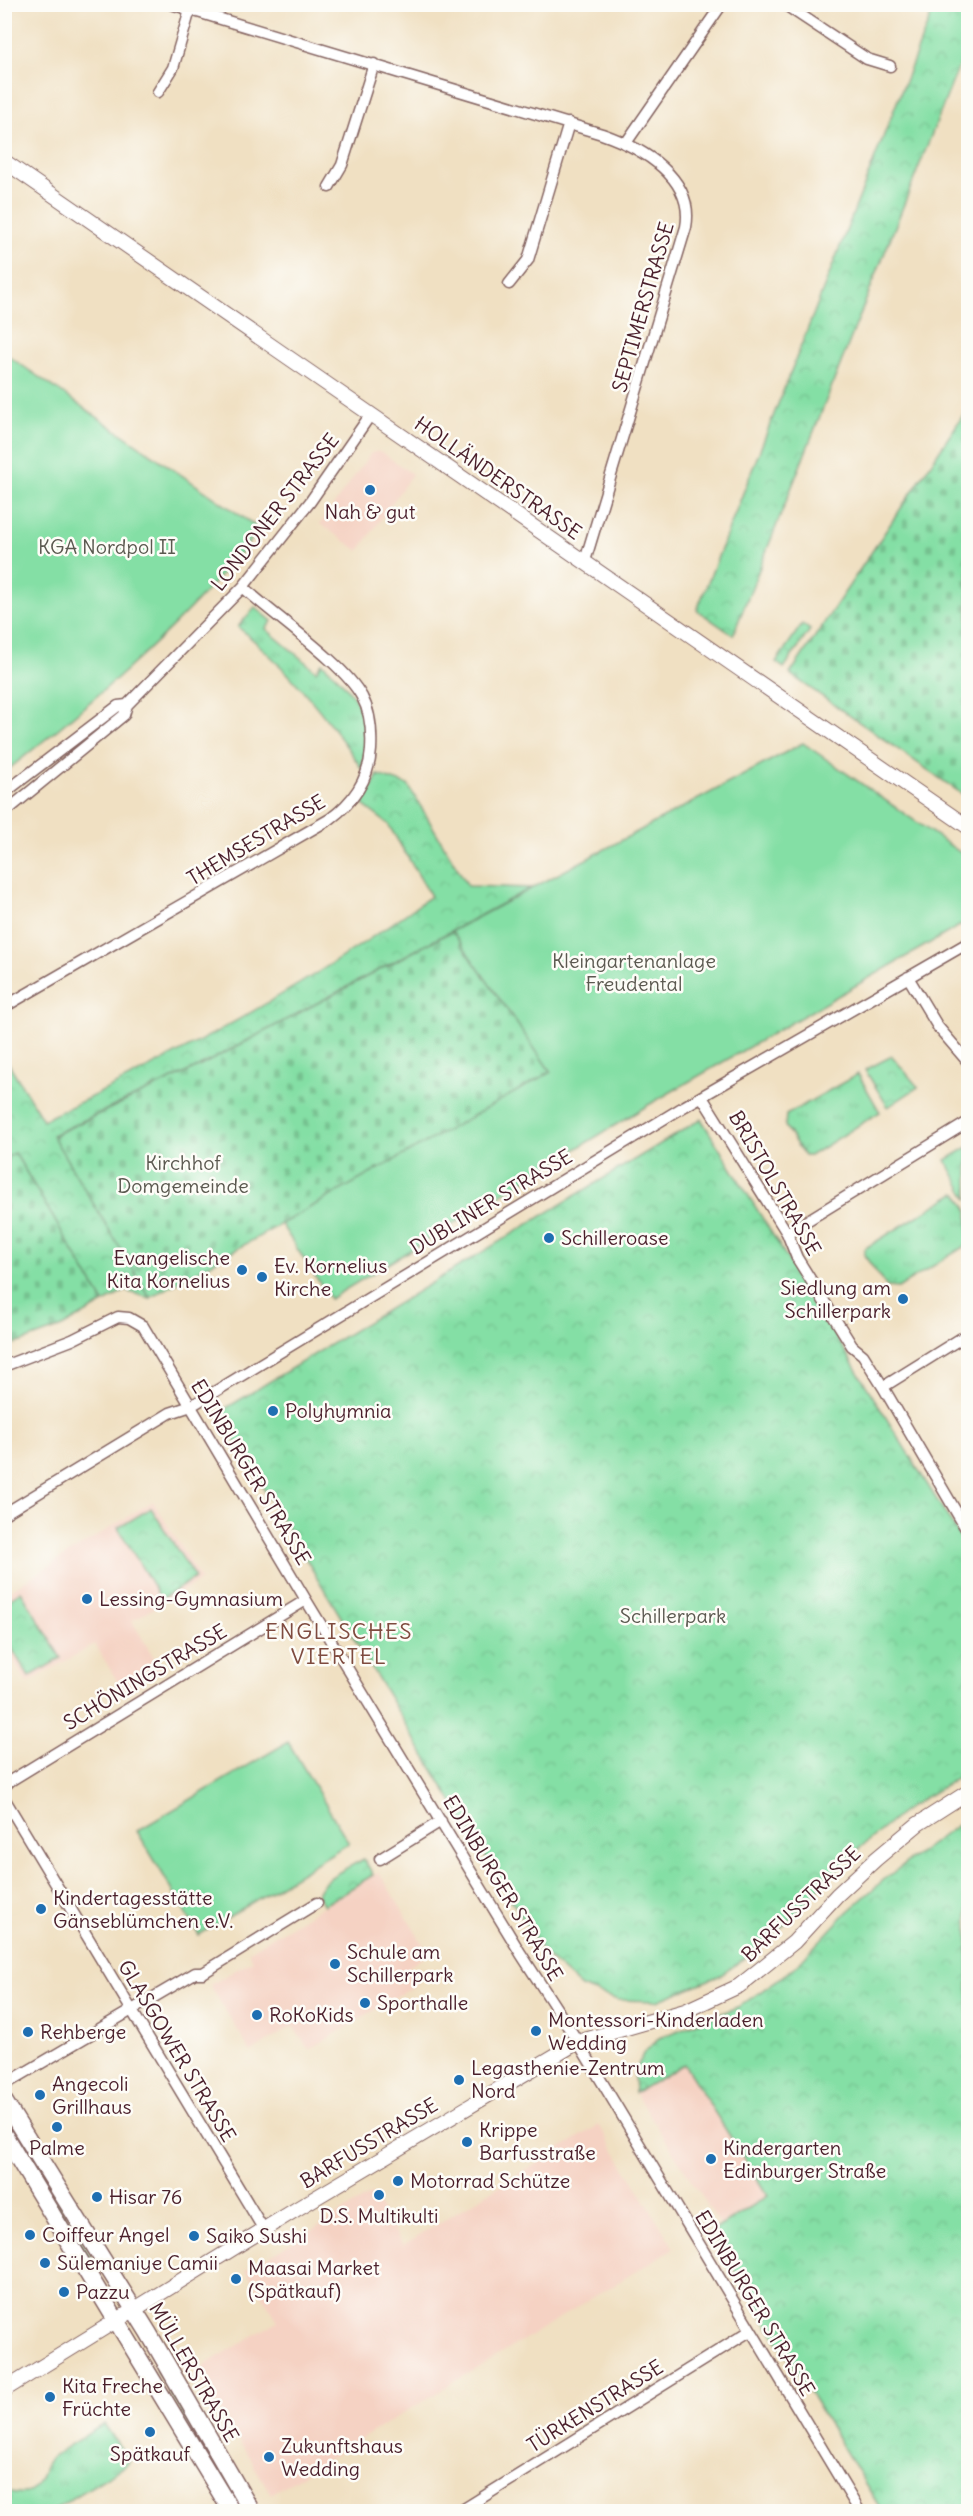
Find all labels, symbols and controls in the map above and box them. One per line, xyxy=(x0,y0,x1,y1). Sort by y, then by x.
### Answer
street label: SEPTIMERSTRASSE xyxy=(606,219,679,395)
street label: HOLLÄNDERSTRASSE xyxy=(410,411,587,545)
street label: LONDONER STRASSE xyxy=(205,428,344,596)
marker: Nah & gut xyxy=(363,483,377,497)
place label: Nah & gut xyxy=(324,499,416,524)
park label: KGA Nordpol II xyxy=(38,534,176,559)
street label: THEMSESTRASSE xyxy=(182,789,329,891)
park label: Kleingartenanlage Freudental xyxy=(552,948,716,996)
street label: BRISTOLSTRASSE xyxy=(724,1106,827,1260)
street label: DUBLINER STRASSE xyxy=(405,1143,576,1260)
park label: Kirchhof Domgemeinde xyxy=(117,1150,249,1198)
place label: Schilleroase xyxy=(561,1225,669,1250)
marker: Schilleroase xyxy=(542,1231,556,1245)
place label: Evangelische Kita Kornelius xyxy=(107,1245,230,1293)
place label: Ev. Kornelius Kirche xyxy=(274,1253,387,1301)
marker: Evangelische Kita Kornelius xyxy=(235,1263,249,1277)
marker: Ev. Kornelius Kirche xyxy=(255,1270,269,1284)
place label: Siedlung am Schillerpark xyxy=(780,1275,891,1323)
marker: Siedlung am Schillerpark xyxy=(896,1292,910,1306)
street label: EDINBURGER STRASSE xyxy=(186,1374,317,1569)
place label: Polyhymnia xyxy=(285,1398,392,1423)
marker: Polyhymnia xyxy=(266,1404,280,1418)
place label: Lessing-Gymnasium xyxy=(99,1586,283,1611)
marker: Lessing-Gymnasium xyxy=(80,1592,94,1606)
park label: Schillerpark xyxy=(620,1603,726,1628)
district label: ENGLISCHES VIERTEL xyxy=(265,1617,413,1670)
street label: SCHÖNINGSTRASSE xyxy=(59,1618,231,1735)
street label: EDINBURGER STRASSE xyxy=(438,1790,569,1985)
street label: BARFUSSTRASSE xyxy=(736,1840,865,1967)
place label: Kindertagesstätte Gänseblümchen e.V. xyxy=(53,1885,234,1933)
marker: Kindertagesstätte Gänseblümchen e.V. xyxy=(34,1902,48,1916)
place label: Schule am Schillerpark xyxy=(347,1939,453,1987)
street label: GLASGOWER STRASSE xyxy=(113,1955,242,2146)
marker: Schule am Schillerpark xyxy=(328,1957,342,1971)
place label: Sporthalle xyxy=(377,1990,468,2015)
marker: Sporthalle xyxy=(358,1996,372,2010)
place label: RoKoKids xyxy=(269,2002,354,2027)
place label: Montessori-Kinderladen Wedding xyxy=(548,2007,764,2055)
marker: RoKoKids xyxy=(250,2008,264,2022)
place label: Rehberge xyxy=(40,2019,126,2044)
marker: Montessori-Kinderladen Wedding xyxy=(529,2024,543,2038)
marker: Rehberge xyxy=(21,2025,35,2039)
place label: Legasthenie-Zentrum Nord xyxy=(471,2055,665,2103)
place label: Angecoli Grillhaus xyxy=(52,2071,132,2119)
marker: Legasthenie-Zentrum Nord xyxy=(452,2073,466,2087)
marker: Angecoli Grillhaus xyxy=(33,2088,47,2102)
street label: BARFUSSTRASSE xyxy=(295,2092,442,2193)
place label: Krippe Barfusstraße xyxy=(479,2117,596,2165)
marker: Palme xyxy=(50,2120,64,2134)
place label: Palme xyxy=(29,2135,85,2160)
marker: Krippe Barfusstraße xyxy=(460,2135,474,2149)
place label: Kindergarten Edinburger Straße xyxy=(723,2135,886,2183)
marker: Kindergarten Edinburger Straße xyxy=(704,2152,718,2166)
place label: Motorrad Schütze xyxy=(410,2168,570,2193)
marker: Motorrad Schütze xyxy=(391,2174,405,2188)
place label: Hisar 76 xyxy=(109,2184,182,2209)
marker: D.S. Multikulti xyxy=(372,2188,386,2202)
marker: Hisar 76 xyxy=(90,2190,104,2204)
place label: D.S. Multikulti xyxy=(319,2203,439,2228)
street label: EDINBURGER STRASSE xyxy=(690,2205,821,2400)
place label: Coiffeur Angel xyxy=(42,2222,169,2247)
place label: Saiko Sushi xyxy=(206,2223,307,2248)
marker: Coiffeur Angel xyxy=(23,2228,37,2242)
marker: Saiko Sushi xyxy=(187,2229,201,2243)
place label: Sülemaniye Camii xyxy=(57,2250,218,2275)
place label: Maasai Market (Spätkauf) xyxy=(248,2255,380,2303)
marker: Sülemaniye Camii xyxy=(38,2256,52,2270)
marker: Maasai Market (Spätkauf) xyxy=(229,2272,243,2286)
place label: Pazzu xyxy=(76,2279,130,2304)
marker: Pazzu xyxy=(57,2285,71,2299)
street label: MÜLLERSTRASSE xyxy=(144,2297,245,2446)
street label: TÜRKENSTRASSE xyxy=(522,2354,667,2457)
place label: Kita Freche Früchte xyxy=(62,2373,163,2421)
marker: Kita Freche Früchte xyxy=(43,2390,57,2404)
marker: Spätkauf xyxy=(143,2425,157,2439)
place label: Zukunftshaus Wedding xyxy=(281,2433,403,2481)
place label: Spätkauf xyxy=(110,2441,191,2466)
marker: Zukunftshaus Wedding xyxy=(262,2450,276,2464)

